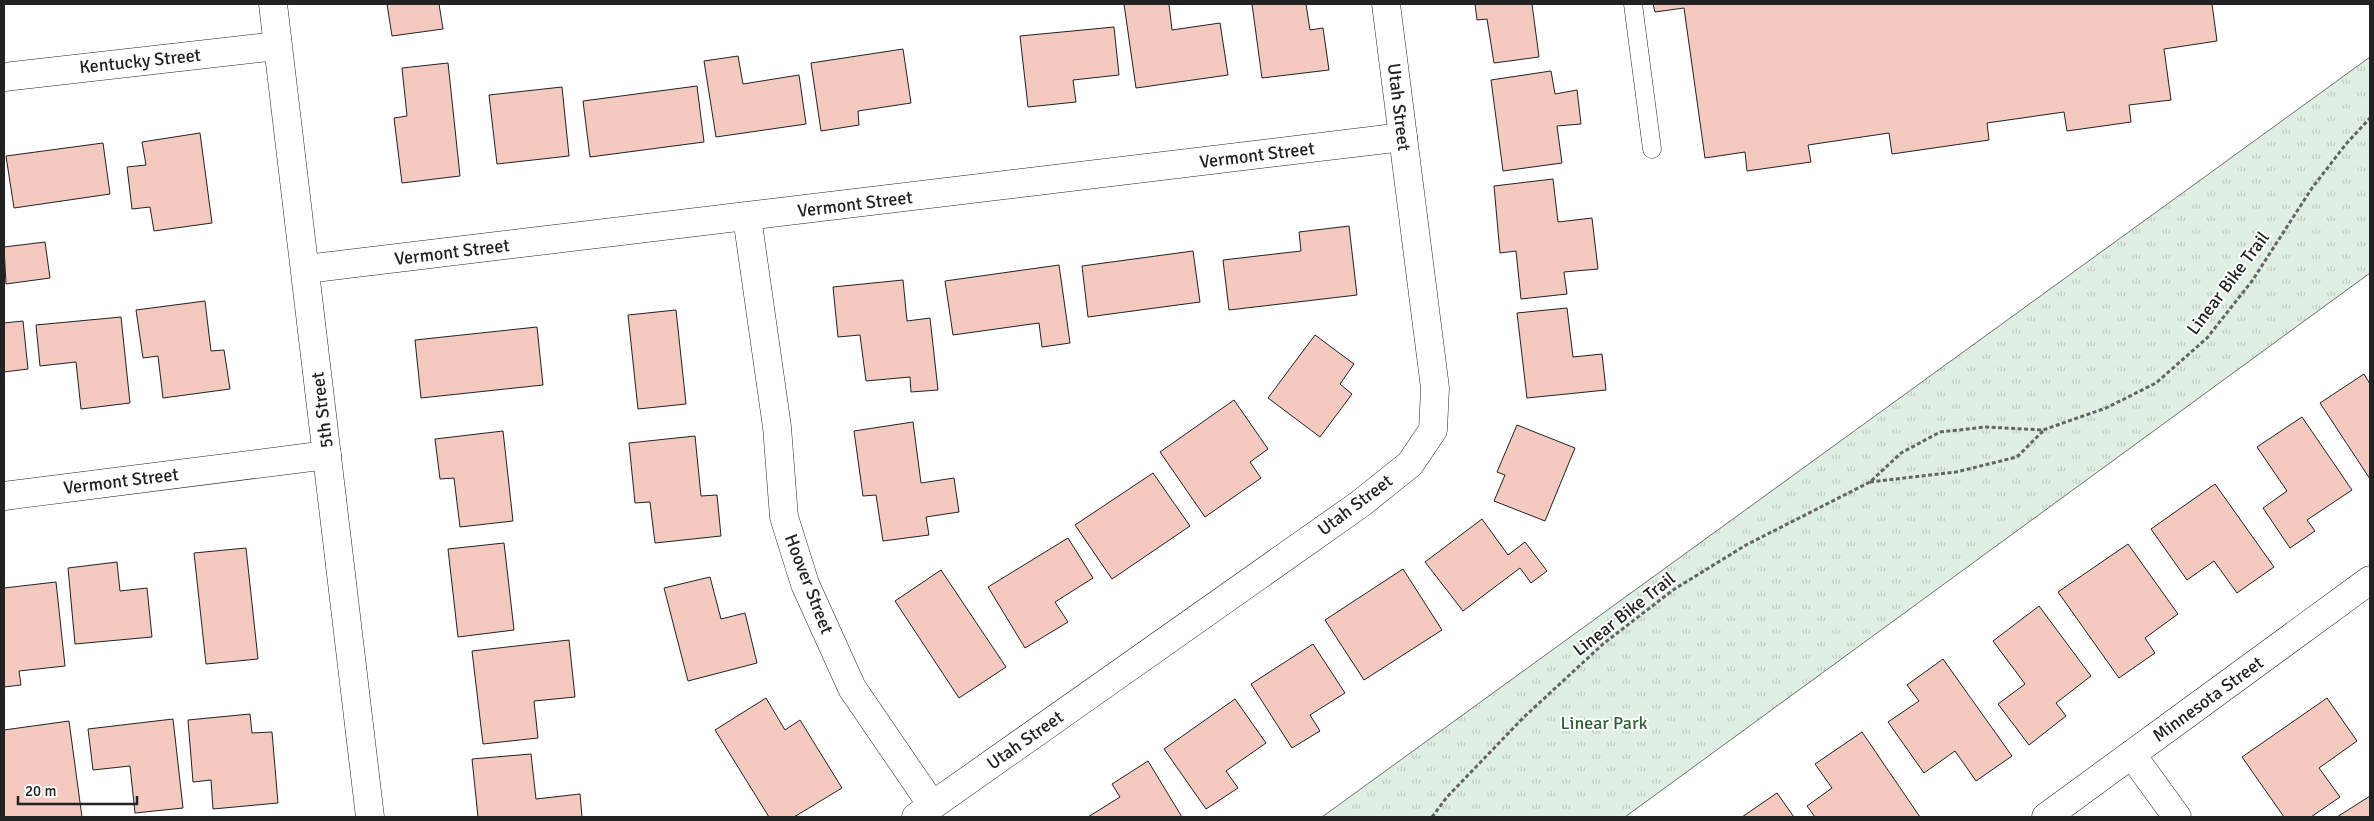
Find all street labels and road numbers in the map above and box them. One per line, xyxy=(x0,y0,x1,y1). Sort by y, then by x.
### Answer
street label: Kentucky Street xyxy=(78,44,202,78)
street label: Utah Street xyxy=(1383,62,1415,152)
street label: Vermont Street xyxy=(1198,137,1316,173)
street label: Vermont Street xyxy=(796,186,914,222)
street label: Linear Bike Trail xyxy=(2182,227,2274,339)
street label: Vermont Street xyxy=(393,234,511,270)
street label: 5th Street xyxy=(306,371,338,449)
street label: Vermont Street xyxy=(62,463,180,499)
street label: Utah Street xyxy=(1313,470,1397,540)
street label: Hoover Street xyxy=(780,531,838,637)
street label: Linear Bike Trail xyxy=(1568,567,1680,661)
street label: Minnesota Street xyxy=(2148,651,2268,747)
street label: Utah Street xyxy=(983,706,1067,774)

